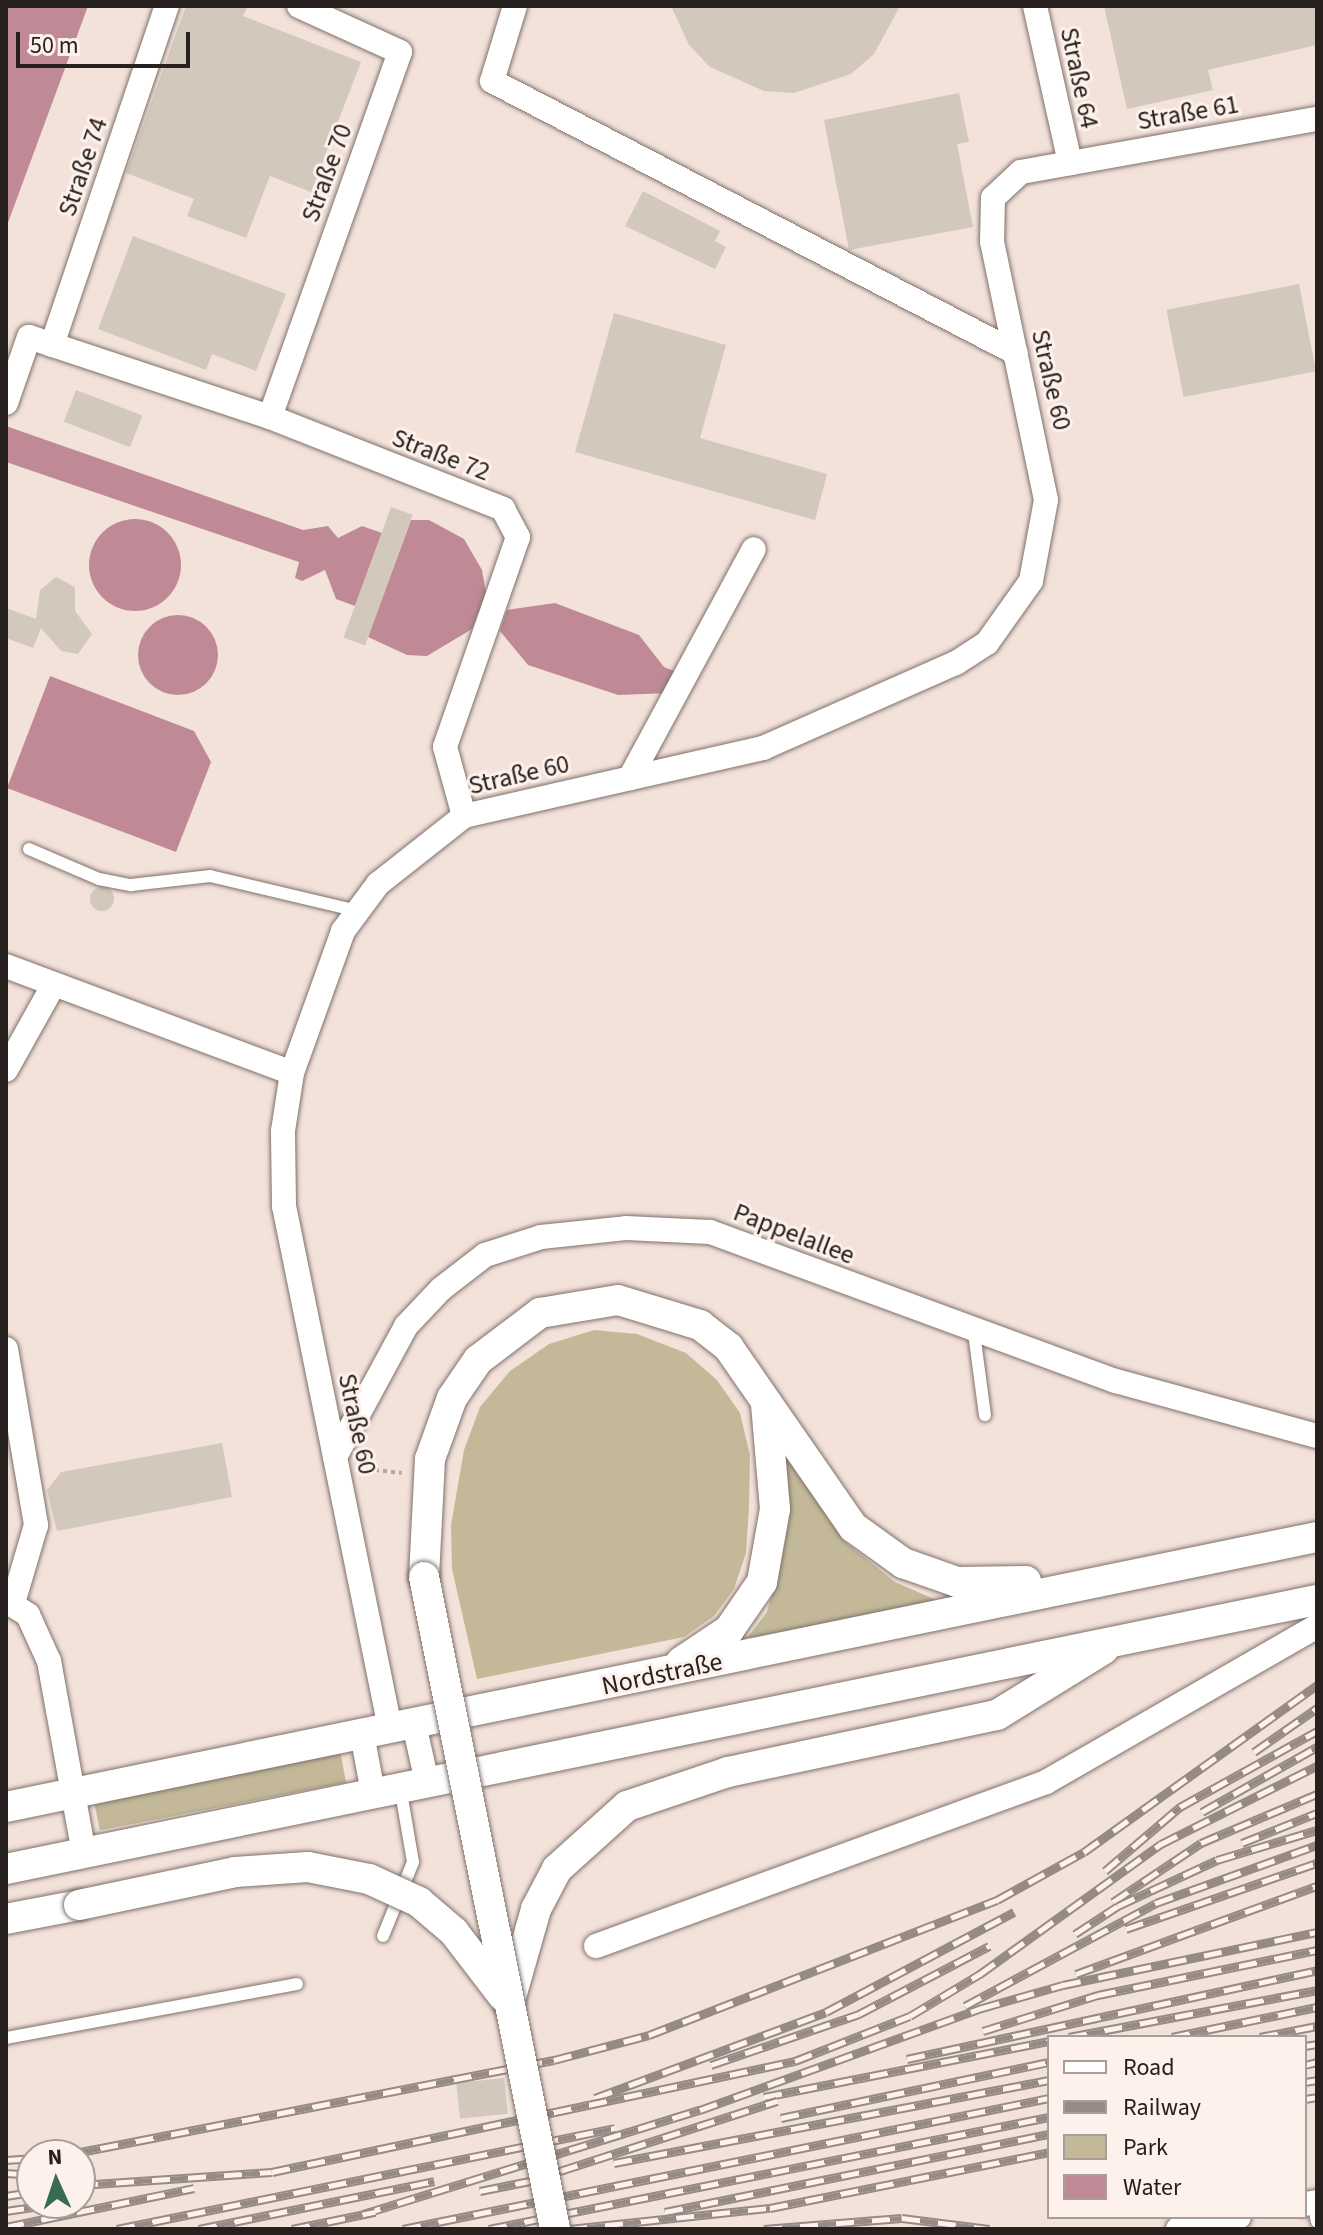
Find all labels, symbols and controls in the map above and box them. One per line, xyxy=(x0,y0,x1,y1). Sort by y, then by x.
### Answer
scale bar xyxy=(20,16,194,66)
street label: Straße 64 xyxy=(1053,25,1105,131)
text: 50 m xyxy=(30,28,79,63)
street label: Straße 61 xyxy=(1135,89,1241,137)
street label: Straße 74 xyxy=(52,113,114,221)
street label: Straße 70 xyxy=(295,120,359,226)
street label: Straße 60 xyxy=(1024,327,1078,433)
street label: Straße 72 xyxy=(388,422,494,488)
street label: Straße 60 xyxy=(466,748,572,802)
street label: Pappelallee xyxy=(729,1197,859,1271)
street label: Straße 60 xyxy=(331,1371,383,1477)
street label: Nordstraße xyxy=(599,1646,725,1702)
legend xyxy=(1047,2035,1307,2219)
text: Road xyxy=(1123,2050,1175,2085)
text: Railway xyxy=(1123,2090,1201,2125)
text: Park xyxy=(1123,2130,1168,2165)
north arrow xyxy=(16,2139,96,2219)
text: N xyxy=(47,2141,63,2173)
text: Water xyxy=(1123,2170,1181,2205)

